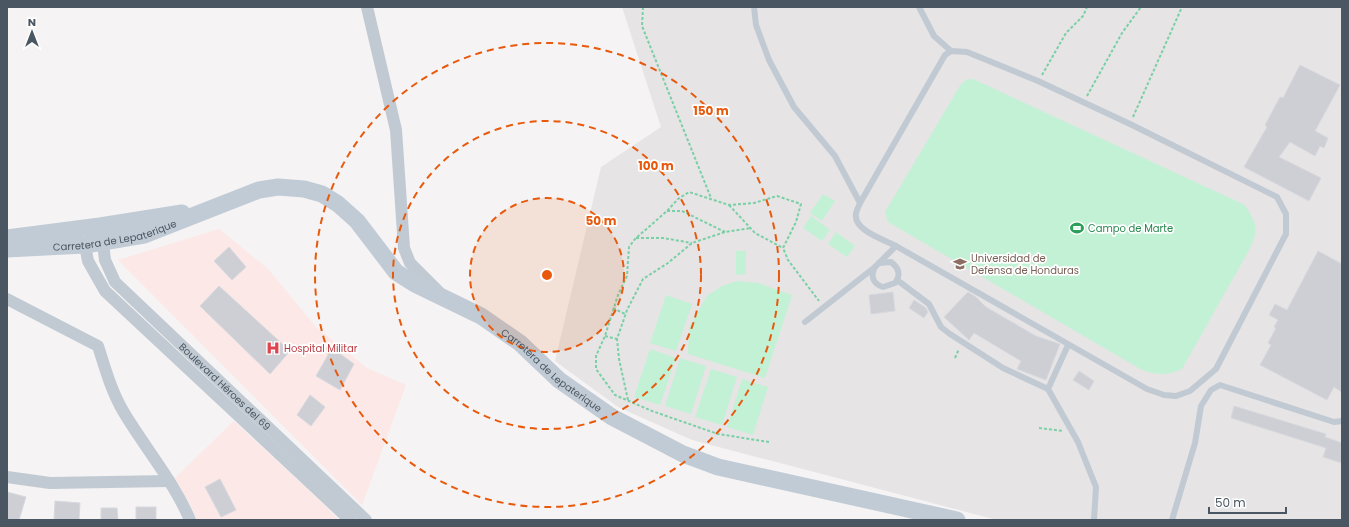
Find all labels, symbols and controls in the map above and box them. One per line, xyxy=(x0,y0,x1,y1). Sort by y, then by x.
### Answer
north arrow xyxy=(12,12,52,52)
text: N xyxy=(28,14,36,30)
text: 150 m xyxy=(693,102,729,119)
text: 100 m xyxy=(638,157,674,174)
text: 50 m xyxy=(586,212,617,229)
street label: Carretera de Lepaterique xyxy=(52,216,179,255)
sports icon: Campo de Marte xyxy=(1069,220,1085,236)
place label: Campo de Marte xyxy=(1088,221,1173,236)
place label: Universidad de Defensa de Honduras xyxy=(971,251,1079,278)
school or university icon: Universidad de Defensa de Honduras xyxy=(952,256,968,272)
centre of rings xyxy=(540,268,554,282)
street label: Carretera de Lepaterique xyxy=(498,325,605,416)
street label: Boulevard Héroes del 69 xyxy=(176,340,274,434)
hospital icon: Hospital Militar xyxy=(265,340,281,356)
place label: Hospital Militar xyxy=(284,341,358,356)
scale bar xyxy=(1209,489,1286,515)
text: 50 m xyxy=(1215,494,1246,511)

